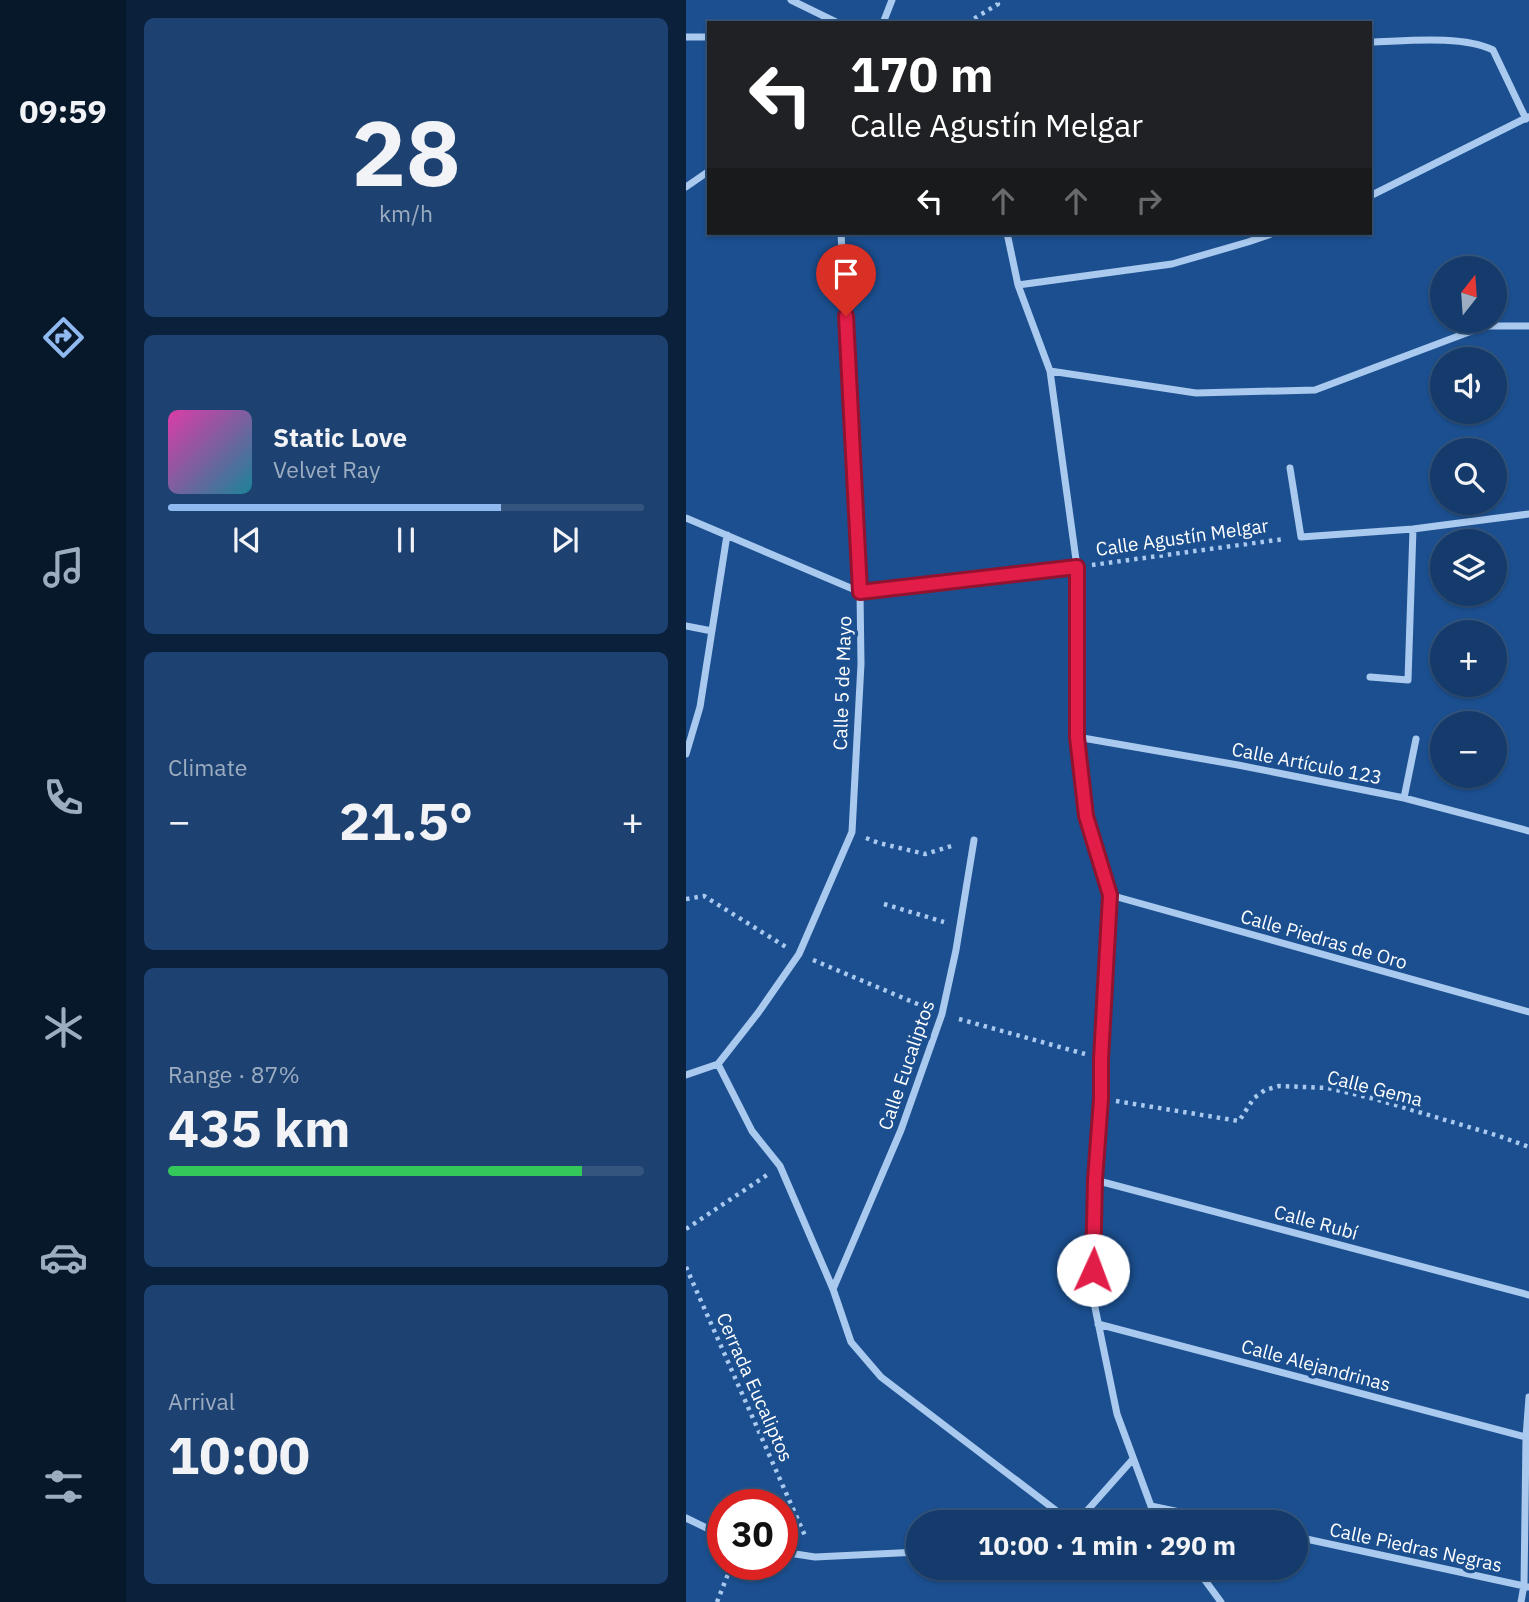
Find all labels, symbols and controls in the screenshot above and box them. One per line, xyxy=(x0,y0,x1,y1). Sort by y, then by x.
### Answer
text: 170 m xyxy=(850,42,994,105)
icon: left xyxy=(735,49,826,140)
text: 09:59 xyxy=(19,90,107,132)
text: 28 xyxy=(351,93,461,211)
text: Calle Agustín Melgar xyxy=(850,104,1143,146)
icon: left xyxy=(911,182,949,220)
icon: ahead xyxy=(984,182,1022,220)
icon: ahead xyxy=(1057,182,1095,220)
icon: right xyxy=(1130,182,1168,220)
text: km/h xyxy=(379,198,433,228)
pin xyxy=(816,244,876,316)
icon: arrive xyxy=(827,255,865,293)
north arrow xyxy=(1430,256,1507,332)
map controls xyxy=(1430,256,1507,788)
icon: directions xyxy=(39,313,88,362)
button: sound xyxy=(1430,347,1507,424)
text: Static Love xyxy=(273,420,407,454)
button: search xyxy=(1430,438,1507,515)
text: Velvet Ray xyxy=(273,454,380,484)
street label: Calle Agustín Melgar xyxy=(1094,513,1270,561)
icon: previous xyxy=(228,521,266,559)
icon: pause xyxy=(387,521,425,559)
icon: next xyxy=(546,521,584,559)
button: layers xyxy=(1430,529,1507,606)
icon: music xyxy=(39,543,88,592)
street label: Calle 5 de Mayo xyxy=(828,615,856,751)
button: + xyxy=(1430,620,1507,697)
button: − xyxy=(1430,711,1507,788)
street label: Calle Artículo 123 xyxy=(1230,737,1384,789)
text: Climate xyxy=(168,752,247,782)
icon: phone xyxy=(39,773,88,822)
text: 21.5° xyxy=(339,787,473,854)
text: − xyxy=(168,796,191,845)
text: + xyxy=(621,796,644,845)
street label: Calle Piedras de Oro xyxy=(1238,904,1410,974)
street label: Calle Eucaliptos xyxy=(873,997,939,1133)
icon: climate xyxy=(39,1003,88,1052)
text: Range · 87% xyxy=(168,1059,300,1089)
street label: Calle Gema xyxy=(1325,1065,1425,1111)
text: 435 km xyxy=(168,1094,350,1161)
street label: Calle Rubí xyxy=(1271,1199,1361,1245)
icon: car xyxy=(39,1233,88,1282)
position arrow xyxy=(1056,1233,1130,1307)
street label: Cerrada Eucaliptos xyxy=(711,1309,799,1465)
street label: Calle Alejandrinas xyxy=(1239,1334,1393,1396)
text: Arrival xyxy=(168,1386,235,1416)
text: 10:00 xyxy=(168,1421,310,1488)
icon: filters xyxy=(39,1462,88,1511)
speed limit sign: 30 xyxy=(707,1489,798,1580)
street label: Calle Piedras Negras xyxy=(1328,1517,1504,1577)
text: 10:00 · 1 min · 290 m xyxy=(978,1528,1236,1562)

